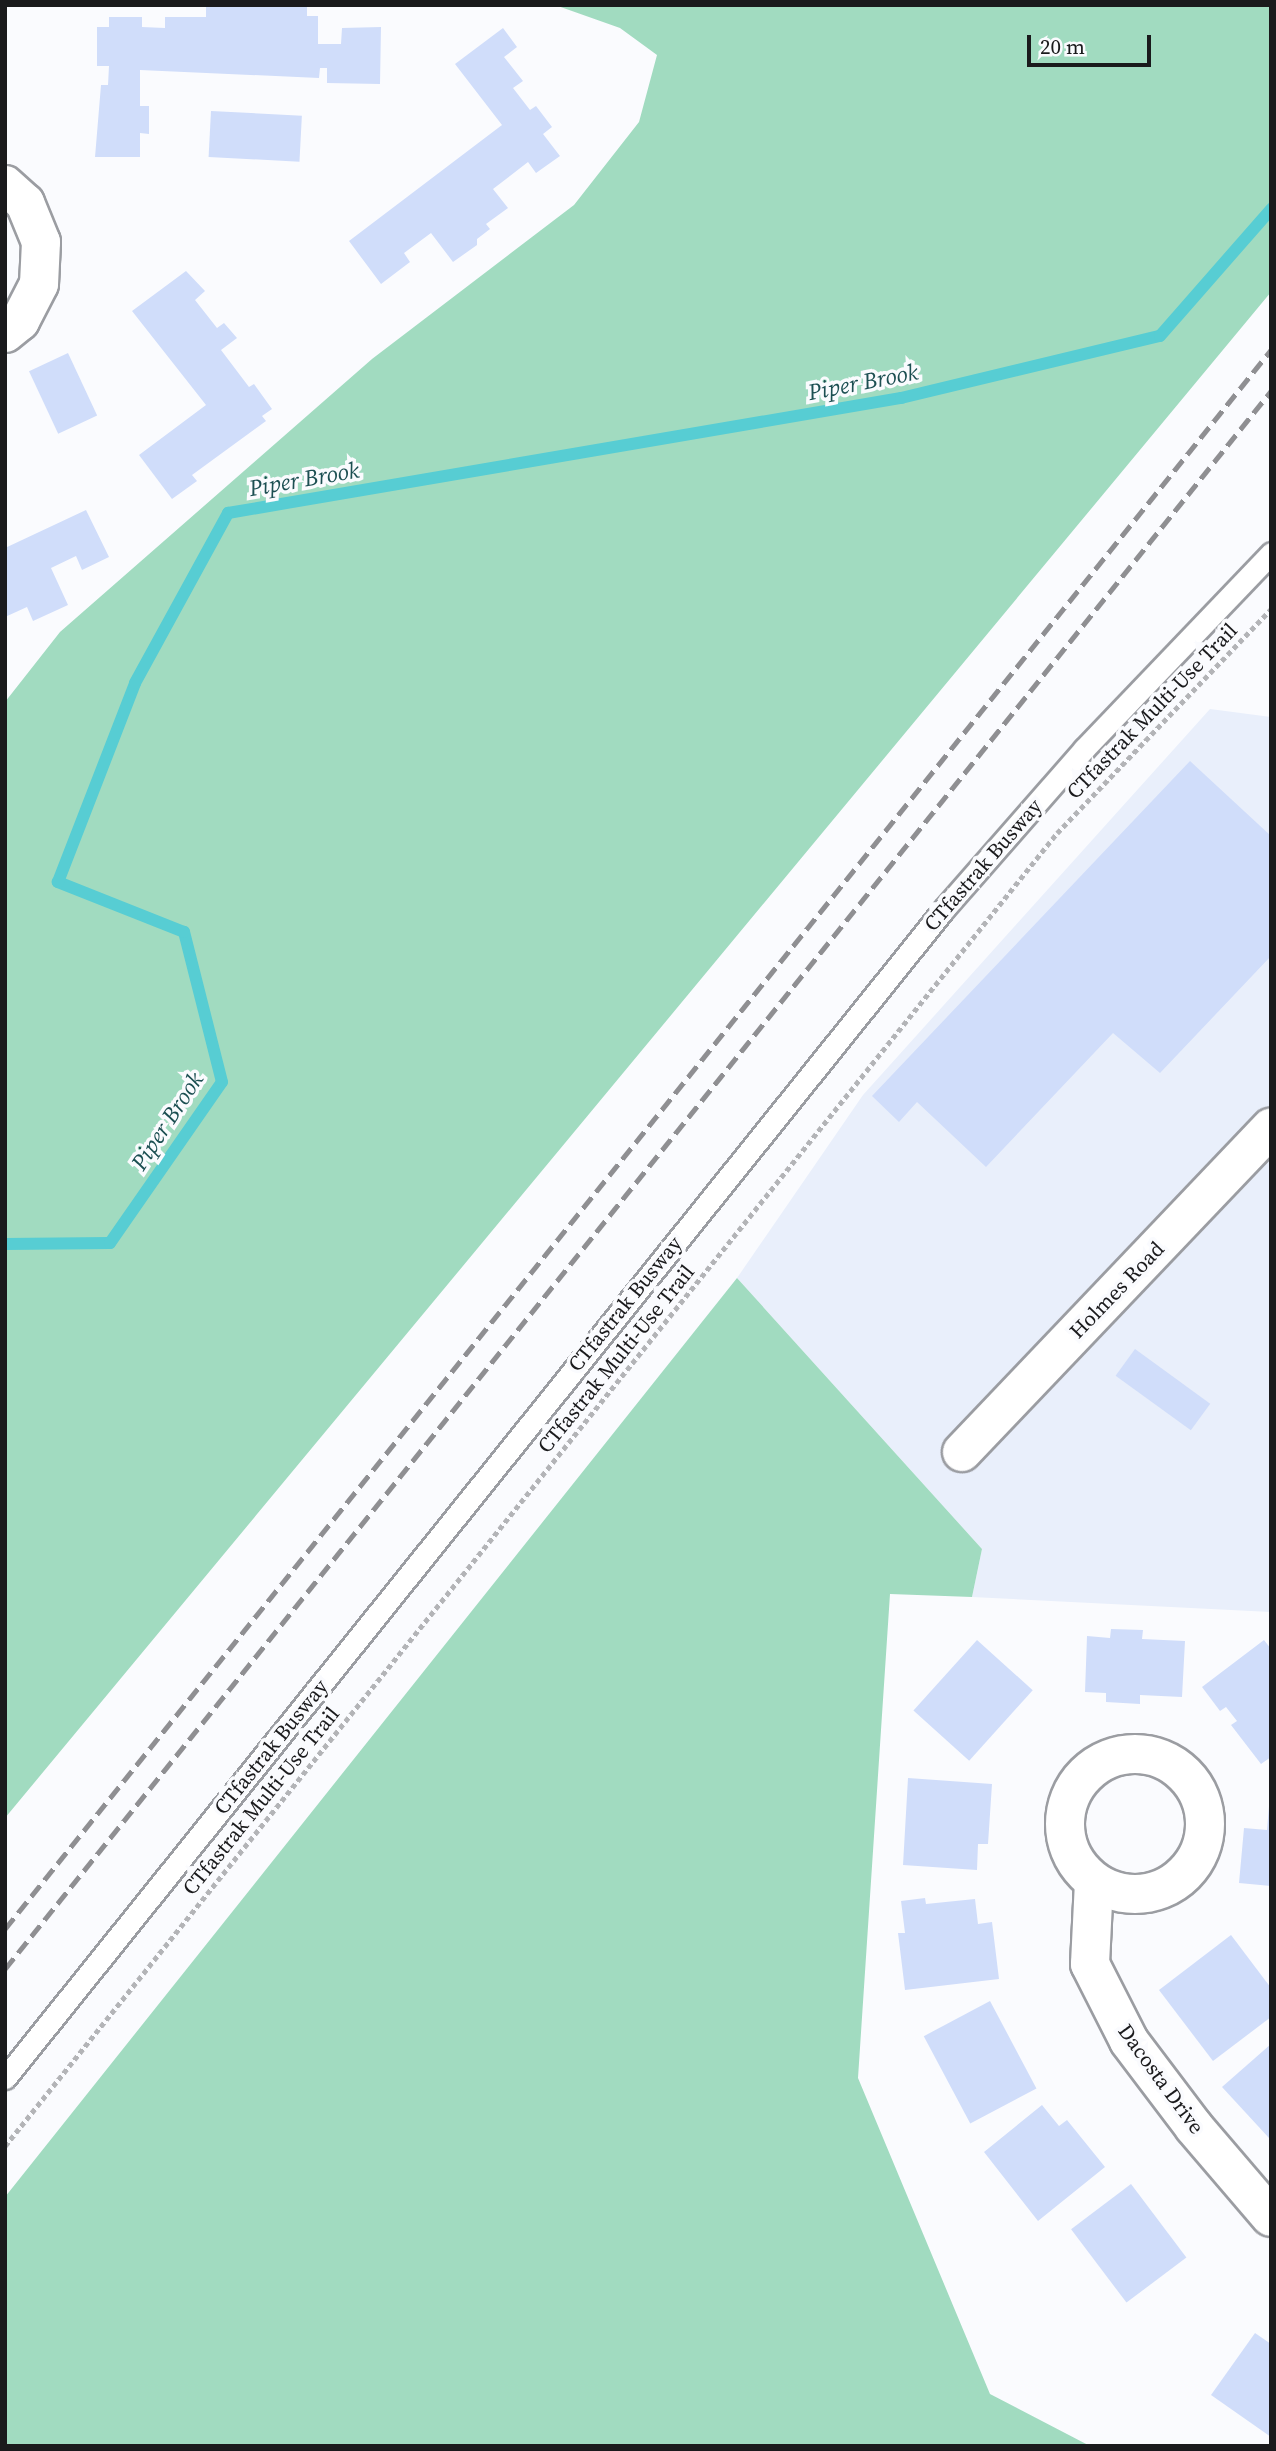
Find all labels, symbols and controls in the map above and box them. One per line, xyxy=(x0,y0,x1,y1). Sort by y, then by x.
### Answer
scale bar xyxy=(1031,21,1155,65)
text: 20 m xyxy=(1040,32,1085,61)
water label: Piper Brook xyxy=(806,358,920,406)
water label: Piper Brook xyxy=(247,456,361,502)
street label: CTfastrak Multi-Use Trail xyxy=(1061,618,1243,804)
street label: CTfastrak Busway xyxy=(919,794,1047,936)
water label: Piper Brook xyxy=(125,1067,209,1175)
street label: CTfastrak Busway xyxy=(563,1231,687,1377)
street label: Holmes Road xyxy=(1065,1236,1169,1344)
street label: CTfastrak Multi-Use Trail xyxy=(532,1260,700,1458)
street label: CTfastrak Busway xyxy=(209,1674,333,1820)
street label: CTfastrak Multi-Use Trail xyxy=(177,1702,345,1900)
street label: Dacosta Drive xyxy=(1113,2019,1209,2139)

